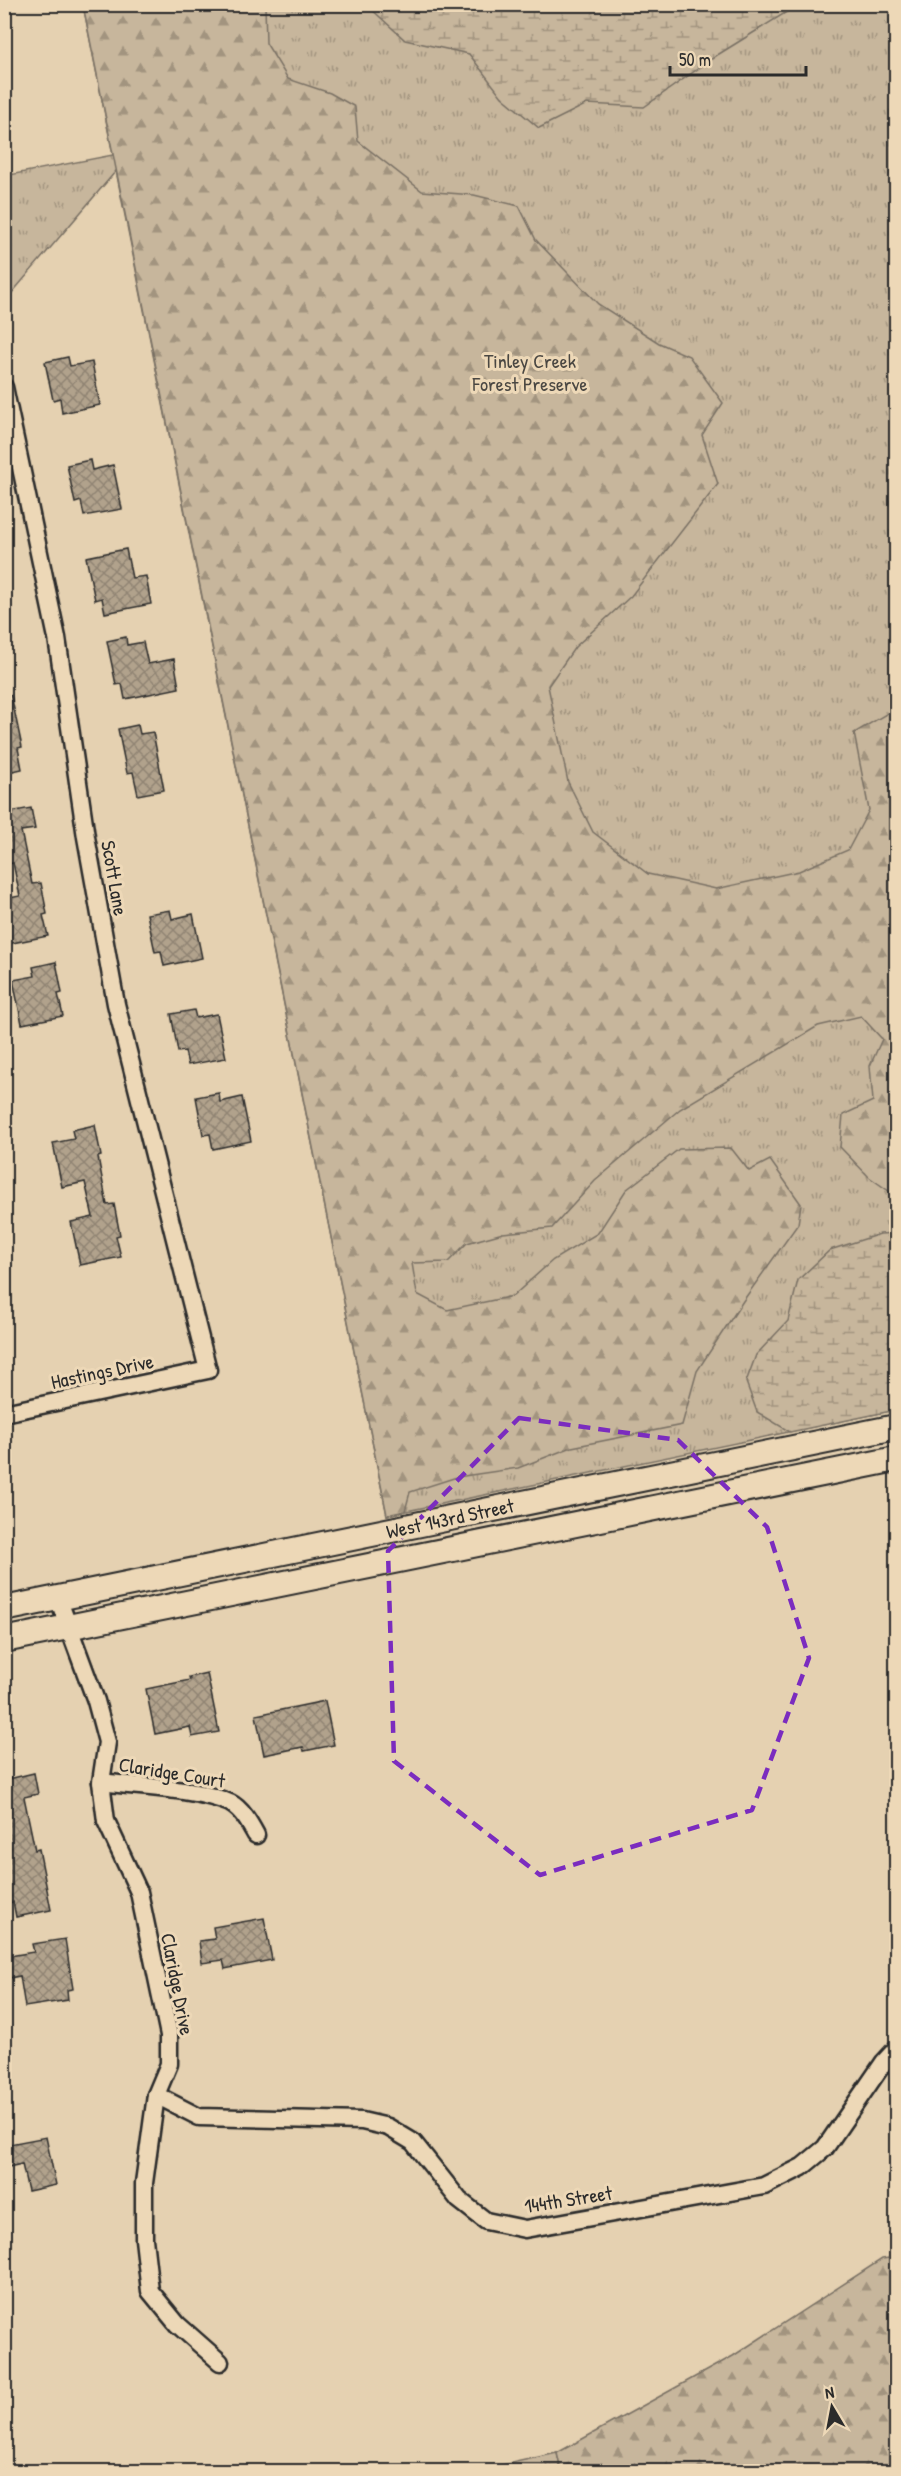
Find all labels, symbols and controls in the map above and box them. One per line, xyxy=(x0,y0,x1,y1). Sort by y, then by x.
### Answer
scale bar xyxy=(670,39,806,77)
text: 50 m xyxy=(679,47,711,72)
park label: Tinley Creek Forest Preserve xyxy=(472,347,588,397)
street label: Scott Lane xyxy=(95,838,135,918)
street label: Hastings Drive xyxy=(48,1347,156,1395)
street label: West 143rd Street xyxy=(384,1491,517,1545)
street label: Claridge Court xyxy=(117,1750,228,1794)
street label: Claridge Drive xyxy=(155,1931,201,2037)
street label: 144th Street xyxy=(522,2179,615,2219)
north arrow xyxy=(802,2377,862,2437)
text: N xyxy=(823,2381,836,2404)

